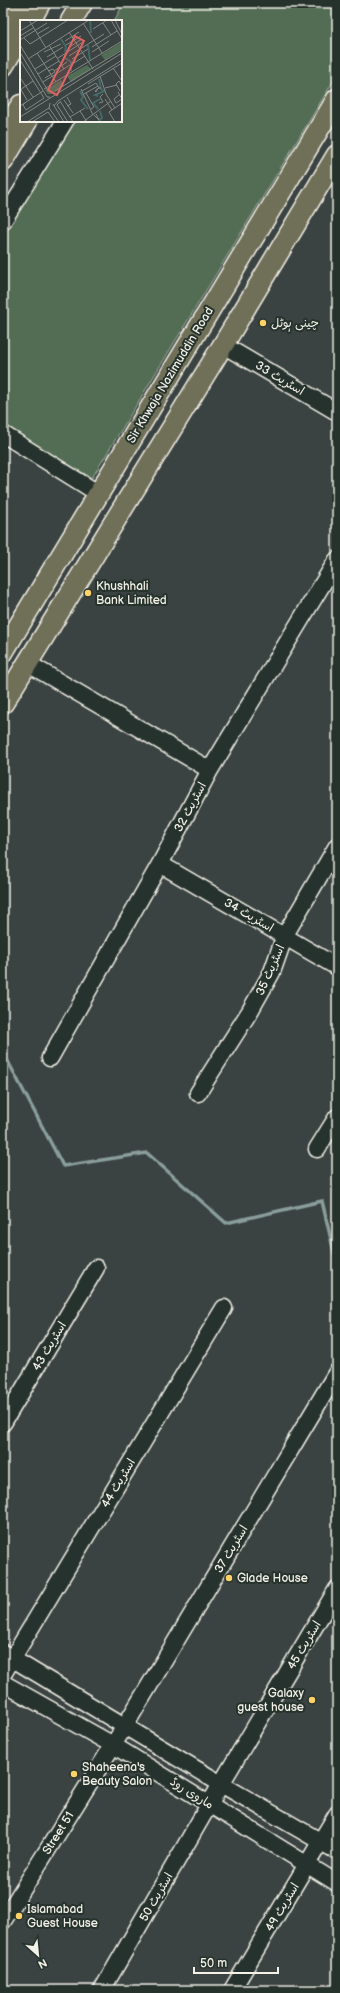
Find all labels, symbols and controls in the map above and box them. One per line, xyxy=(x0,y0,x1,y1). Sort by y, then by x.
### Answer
inset map xyxy=(20,20,122,122)
street label: Sir Khwaja Nazimuddin Road xyxy=(124,304,217,446)
place label: چینی ہوٹل xyxy=(271,316,319,332)
marker: چینی ہوٹل xyxy=(258,318,268,328)
street label: اسٹریٹ 33 xyxy=(252,358,307,399)
place label: Khushhali Bank Limited xyxy=(96,579,167,608)
marker: Khushhali Bank Limited xyxy=(83,588,93,598)
street label: اسٹریٹ 32 xyxy=(171,780,210,835)
street label: اسٹریٹ 34 xyxy=(221,895,276,936)
street label: اسٹریٹ 35 xyxy=(253,942,288,998)
street label: اسٹریٹ 43 xyxy=(29,1319,70,1374)
street label: اسٹریٹ 44 xyxy=(98,1456,139,1510)
street label: اسٹریٹ 37 xyxy=(211,1523,252,1576)
place label: Glade House xyxy=(237,1571,308,1586)
marker: Glade House xyxy=(224,1573,234,1583)
street label: اسٹریٹ 45 xyxy=(284,1618,325,1672)
place label: Galaxy guest house xyxy=(237,1686,305,1715)
marker: Galaxy guest house xyxy=(307,1695,317,1705)
place label: Shaheena's Beauty Salon xyxy=(82,1760,153,1789)
marker: Shaheena's Beauty Salon xyxy=(69,1769,79,1779)
street label: ماروی روڈ xyxy=(167,1774,216,1813)
street label: Street 51 xyxy=(39,1809,77,1857)
street label: اسٹریٹ 50 xyxy=(136,1870,176,1924)
street label: اسٹریٹ 49 xyxy=(262,1880,303,1934)
place label: Islamabad Guest House xyxy=(27,1902,98,1931)
marker: Islamabad Guest House xyxy=(14,1911,24,1921)
north arrow xyxy=(18,1935,58,1975)
scale bar xyxy=(194,1949,278,1975)
text: N xyxy=(36,1956,49,1971)
text: 50 m xyxy=(200,1956,227,1971)

